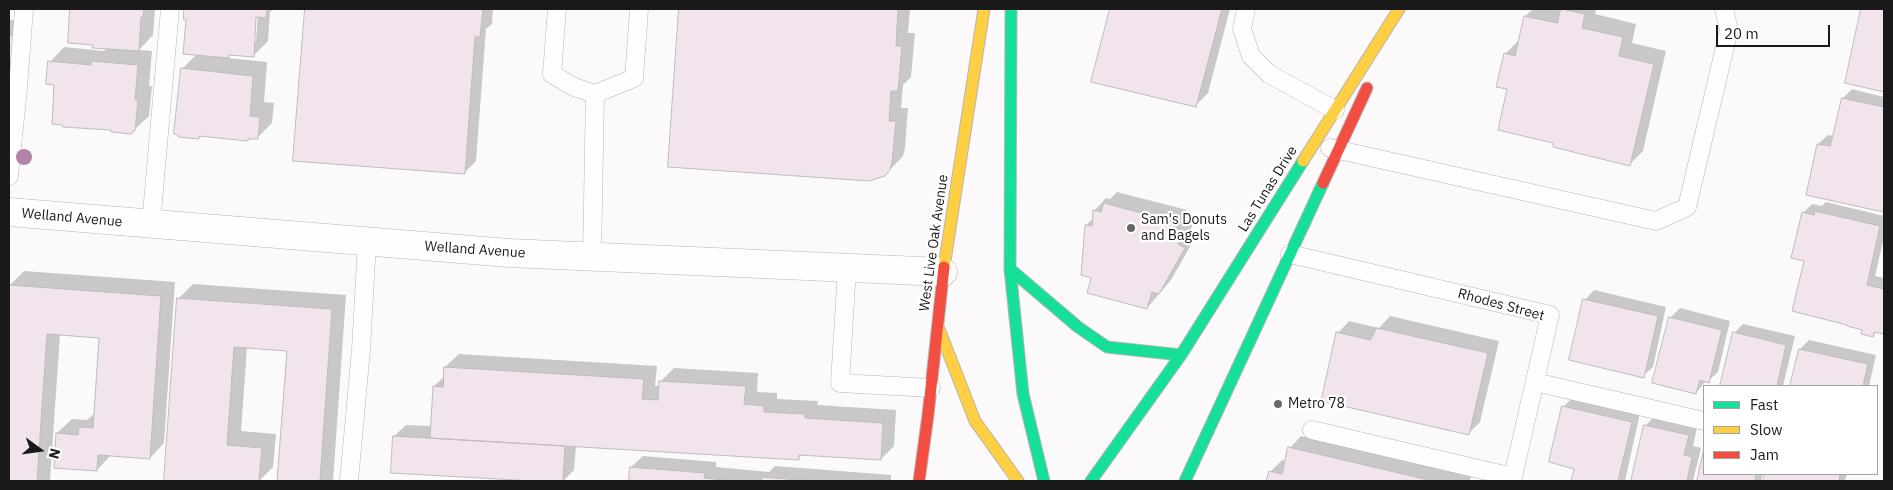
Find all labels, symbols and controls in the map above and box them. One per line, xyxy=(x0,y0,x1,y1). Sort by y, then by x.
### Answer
scale bar xyxy=(1718,15,1832,47)
text: 20 m xyxy=(1724,24,1759,43)
street label: Las Tunas Drive xyxy=(1235,143,1301,235)
street label: West Live Oak Avenue xyxy=(916,174,952,312)
street label: Welland Avenue xyxy=(21,205,123,231)
place label: Sam's Donuts and Bagels xyxy=(1141,212,1227,244)
marker: Sam's Donuts and Bagels xyxy=(1125,222,1137,234)
street label: Welland Avenue xyxy=(424,238,526,262)
street label: Rhodes Street xyxy=(1456,285,1546,325)
legend xyxy=(1703,385,1878,475)
text: Fast xyxy=(1750,395,1778,414)
place label: Metro 78 xyxy=(1288,396,1345,412)
marker: Metro 78 xyxy=(1272,398,1284,410)
text: Slow xyxy=(1750,420,1783,439)
north arrow xyxy=(15,425,65,475)
text: Jam xyxy=(1750,445,1779,464)
text: N xyxy=(45,447,65,461)

